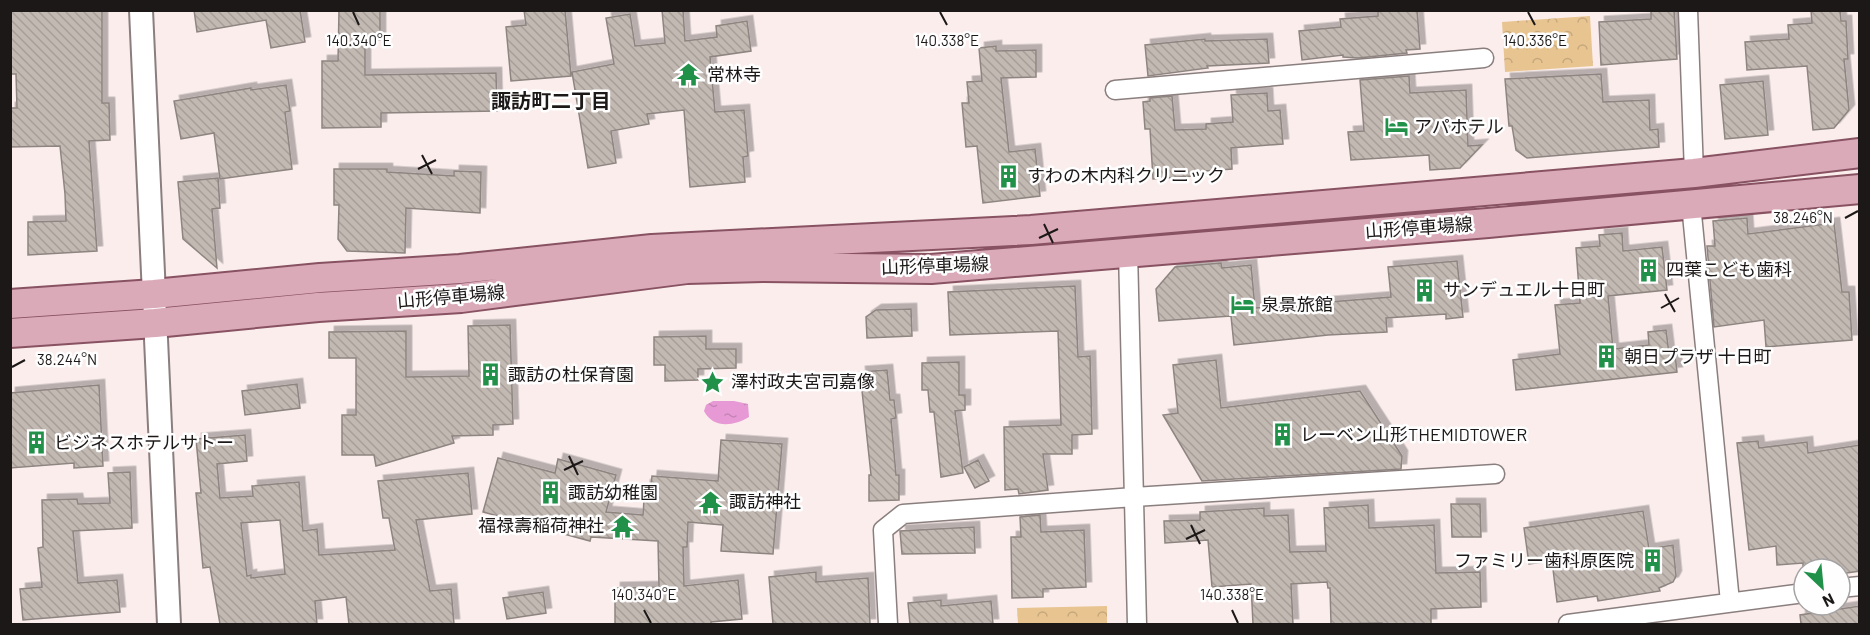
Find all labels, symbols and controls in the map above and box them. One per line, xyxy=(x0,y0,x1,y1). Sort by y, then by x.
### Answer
text: 140.340°E xyxy=(326,31,392,49)
text: 140.338°E xyxy=(915,31,979,49)
text: 140.336°E xyxy=(1503,31,1567,49)
temple icon: 常林寺 xyxy=(676,62,702,88)
place label: 常林寺 xyxy=(707,63,761,85)
district label: 諏訪町二丁目 xyxy=(491,88,611,112)
hotel icon: アパホテル xyxy=(1383,114,1409,140)
place label: アパホテル xyxy=(1414,115,1504,137)
building icon: すわの木内科クリニック xyxy=(996,163,1022,189)
place label: すわの木内科クリニック xyxy=(1027,164,1225,186)
text: 38.246°N xyxy=(1773,208,1833,226)
street label: 山形停車場線 xyxy=(1364,212,1474,242)
street label: 山形停車場線 xyxy=(881,252,989,278)
building icon: 四葉こども歯科 xyxy=(1635,257,1661,283)
place label: 四葉こども歯科 xyxy=(1666,258,1792,280)
building icon: サンデュエル十日町 xyxy=(1412,277,1438,303)
place label: サンデュエル十日町 xyxy=(1443,278,1605,300)
street label: 山形停車場線 xyxy=(396,280,506,312)
hotel icon: 泉景旅館 xyxy=(1230,292,1256,318)
place label: 泉景旅館 xyxy=(1261,293,1333,315)
building icon: 朝日プラザ 十日町 xyxy=(1593,344,1619,370)
place label: 朝日プラザ 十日町 xyxy=(1624,345,1772,367)
text: 38.244°N xyxy=(37,350,97,368)
building icon: 諏訪の杜保育園 xyxy=(477,362,503,388)
place label: 諏訪の杜保育園 xyxy=(508,363,634,385)
place icon: 澤村政夫宮司嘉像 xyxy=(700,369,726,395)
place label: 澤村政夫宮司嘉像 xyxy=(731,370,875,392)
building icon: レーベン山形THEMIDTOWER xyxy=(1269,422,1295,448)
place label: レーベン山形THEMIDTOWER xyxy=(1300,423,1527,445)
building icon: ビジネスホテルサトー xyxy=(23,430,49,456)
place label: ビジネスホテルサトー xyxy=(54,431,234,453)
building icon: 諏訪幼稚園 xyxy=(537,480,563,506)
place label: 諏訪幼稚園 xyxy=(568,481,658,503)
temple icon: 諏訪神社 xyxy=(698,489,724,515)
place label: 諏訪神社 xyxy=(729,490,801,512)
temple icon: 福禄壽稲荷神社 xyxy=(609,513,635,539)
place label: 福禄壽稲荷神社 xyxy=(478,514,604,536)
building icon: ファミリー歯科原医院 xyxy=(1639,548,1665,574)
place label: ファミリー歯科原医院 xyxy=(1454,549,1634,571)
north arrow xyxy=(1792,557,1852,617)
text: 140.340°E xyxy=(611,585,677,603)
text: 140.338°E xyxy=(1200,585,1264,603)
text: N xyxy=(1820,590,1838,612)

